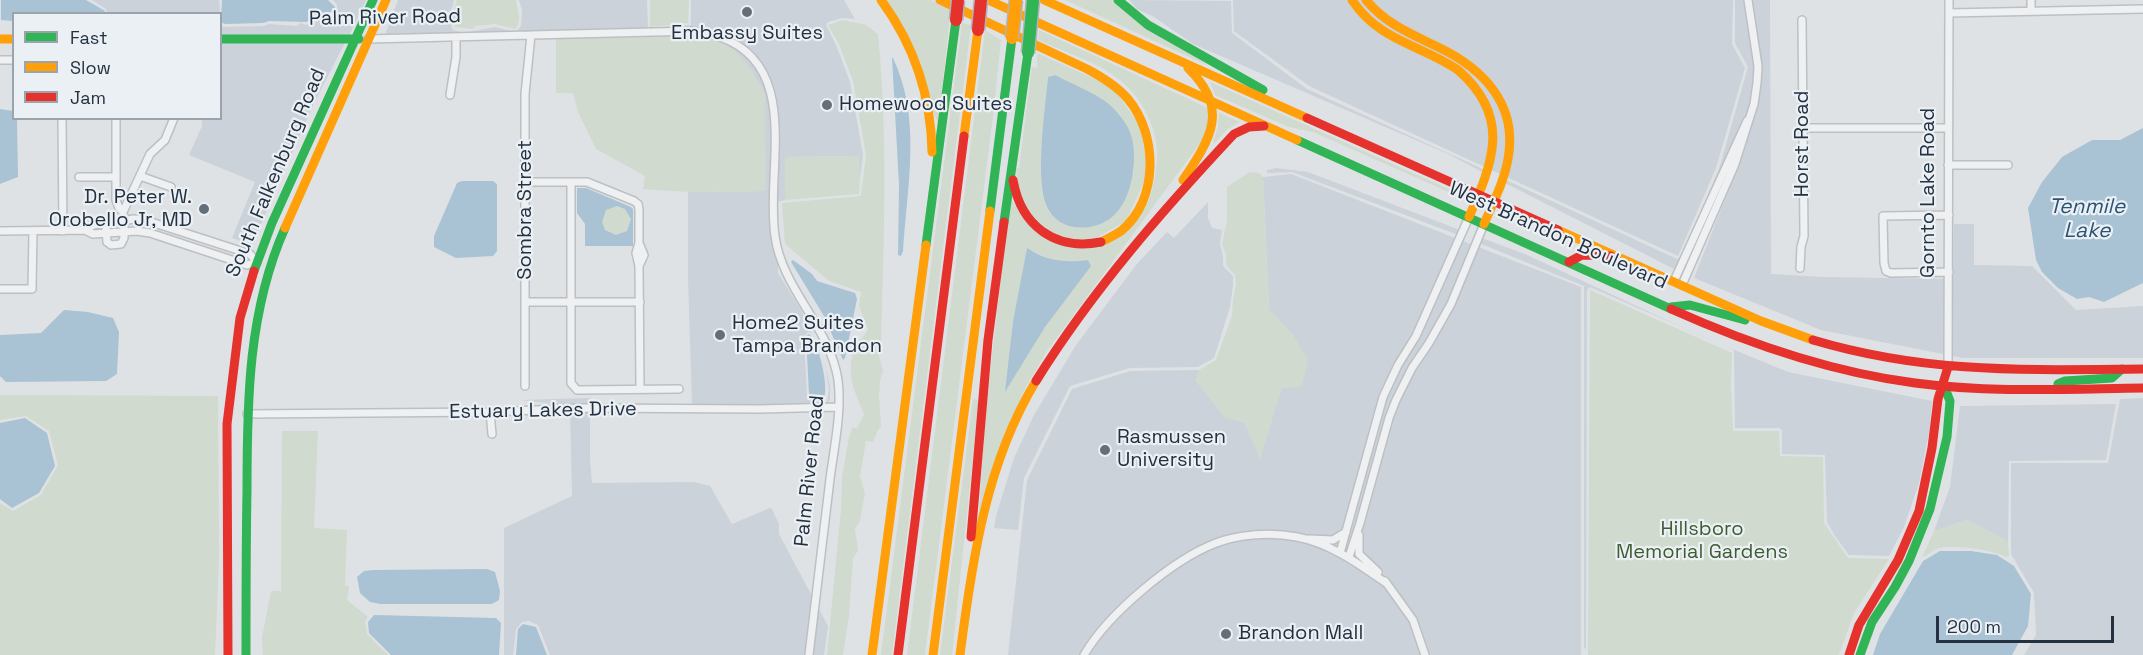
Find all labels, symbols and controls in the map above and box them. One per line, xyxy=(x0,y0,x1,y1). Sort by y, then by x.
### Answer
street label: Palm River Road xyxy=(309,5,461,31)
marker: Embassy Suites xyxy=(740,5,754,19)
legend xyxy=(12,12,222,120)
place label: Embassy Suites xyxy=(671,22,823,46)
text: Fast xyxy=(70,26,107,49)
text: Slow xyxy=(70,56,111,79)
street label: South Falkenburg Road xyxy=(221,65,331,281)
text: Jam xyxy=(70,86,106,109)
street label: Horst Road xyxy=(1791,91,1815,197)
place label: Homewood Suites xyxy=(839,93,1013,117)
marker: Homewood Suites xyxy=(820,98,834,112)
street label: Gornto Lake Road xyxy=(1917,108,1941,278)
street label: Sombra Street xyxy=(514,140,538,280)
street label: West Brandon Boulevard xyxy=(1445,177,1671,295)
place label: Dr. Peter W. Orobello Jr, MD xyxy=(49,186,192,233)
water label: Tenmile Lake xyxy=(2049,194,2125,244)
marker: Dr. Peter W. Orobello Jr, MD xyxy=(197,202,211,216)
place label: Home2 Suites Tampa Brandon xyxy=(732,312,882,359)
marker: Home2 Suites Tampa Brandon xyxy=(713,328,727,342)
street label: Palm River Road xyxy=(790,394,830,548)
street label: Estuary Lakes Drive xyxy=(449,397,637,425)
place label: Rasmussen University xyxy=(1117,426,1226,473)
marker: Rasmussen University xyxy=(1098,443,1112,457)
park label: Hillsboro Memorial Gardens xyxy=(1616,518,1788,565)
scale bar xyxy=(1939,604,2118,642)
text: 200 m xyxy=(1947,615,2001,638)
place label: Brandon Mall xyxy=(1238,622,1363,646)
marker: Brandon Mall xyxy=(1219,627,1233,641)

